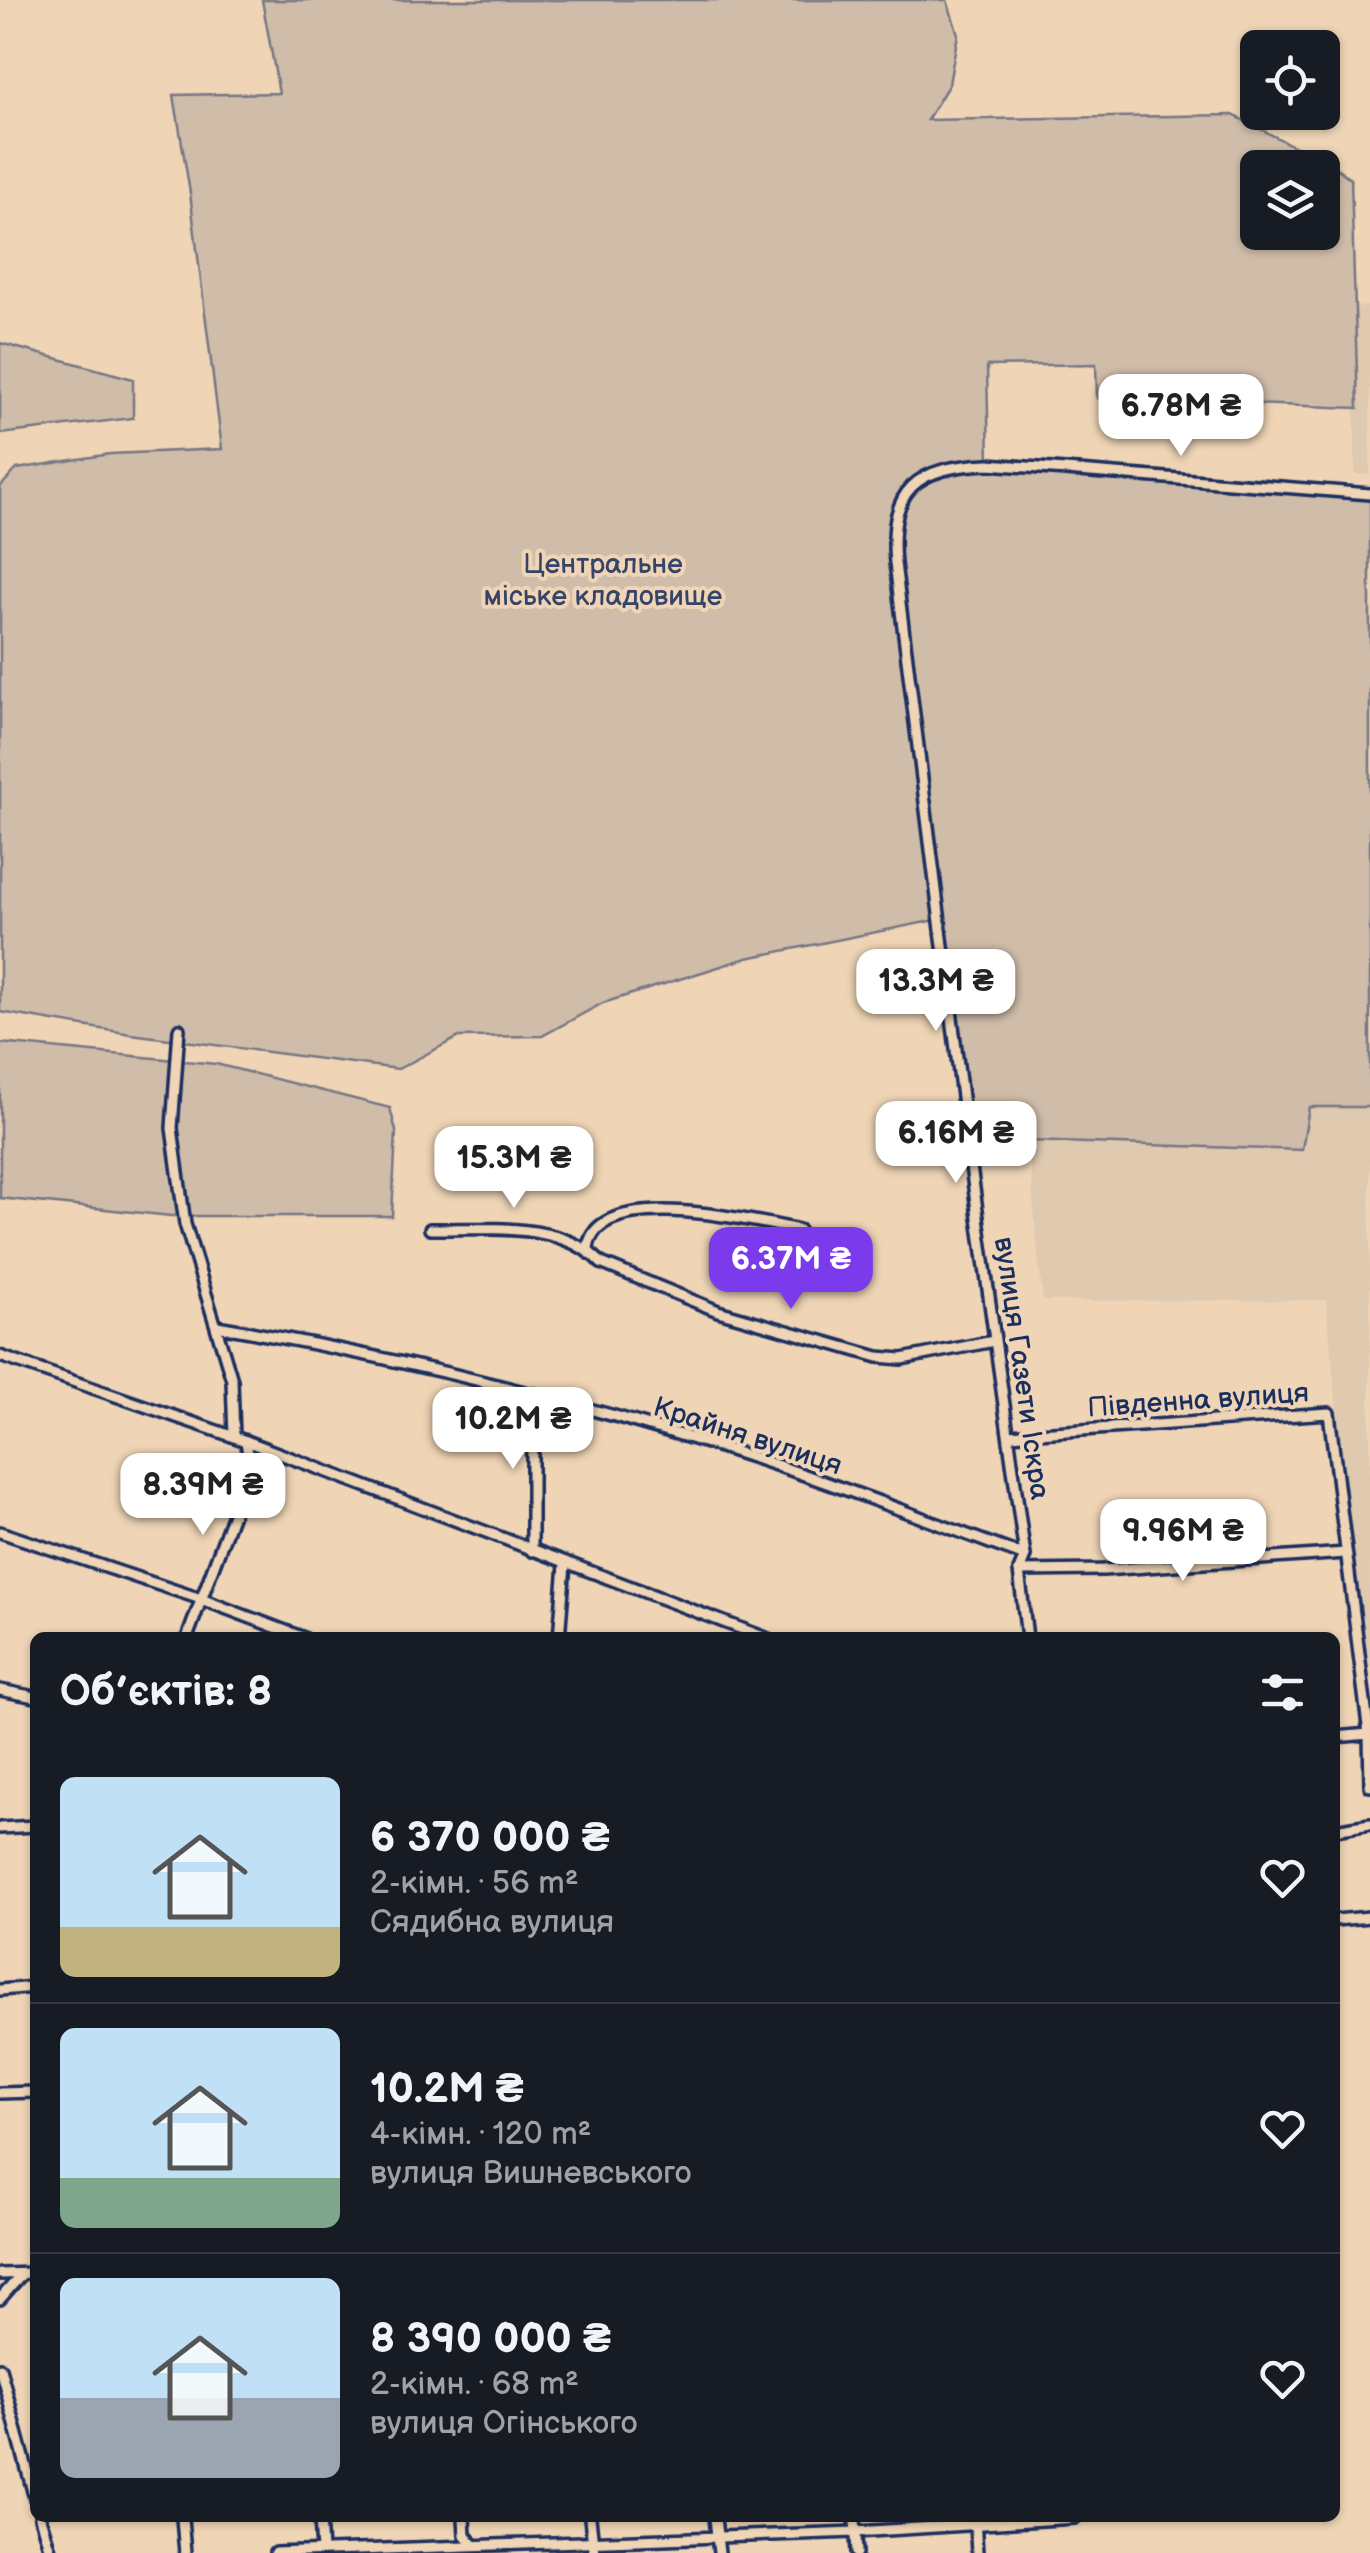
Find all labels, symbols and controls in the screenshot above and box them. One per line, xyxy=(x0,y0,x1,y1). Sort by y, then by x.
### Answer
map controls xyxy=(1240,30,1340,250)
button: locate xyxy=(1240,30,1340,130)
button: layers xyxy=(1240,150,1340,250)
pin: 6.78M ₴ xyxy=(1089,374,1273,459)
text: 6.78M ₴ xyxy=(1121,387,1241,426)
park label: Центральне міське кладовище xyxy=(484,548,722,613)
pin: 13.3M ₴ xyxy=(844,949,1028,1034)
text: 13.3M ₴ xyxy=(878,962,994,1001)
pin: 6.16M ₴ xyxy=(864,1101,1048,1186)
text: 6.16M ₴ xyxy=(898,1114,1014,1153)
pin: 15.3M ₴ xyxy=(422,1126,606,1211)
text: 15.3M ₴ xyxy=(456,1139,572,1178)
pin: 6.37M ₴ xyxy=(699,1227,883,1312)
street label: вулиця Газети Іскра xyxy=(987,1235,1056,1502)
text: 6.37M ₴ xyxy=(731,1240,851,1279)
street label: Південна вулиця xyxy=(1086,1376,1310,1425)
pin: 10.2M ₴ xyxy=(421,1387,605,1472)
street label: Крайня вулиця xyxy=(649,1390,846,1482)
text: 10.2M ₴ xyxy=(454,1400,572,1439)
pin: 8.39M ₴ xyxy=(111,1453,295,1538)
text: 8.39M ₴ xyxy=(142,1466,264,1505)
pin: 9.96M ₴ xyxy=(1091,1499,1275,1584)
text: 9.96M ₴ xyxy=(1122,1512,1244,1551)
icon: filters xyxy=(1255,1665,1310,1720)
text: Об’єктів: 8 xyxy=(60,1667,272,1718)
text: 6 370 000 ₴ xyxy=(370,1813,610,1864)
icon: home xyxy=(140,1817,260,1937)
icon: heart xyxy=(1255,1850,1310,1905)
text: 2-кімн. · 56 m² xyxy=(370,1864,579,1903)
text: Сядибна вулиця xyxy=(370,1903,614,1942)
text: 10.2M ₴ xyxy=(370,2064,524,2115)
icon: home xyxy=(140,2068,260,2188)
icon: heart xyxy=(1255,2101,1310,2156)
text: 4-кімн. · 120 m² xyxy=(370,2115,591,2154)
text: вулиця Вишневського xyxy=(370,2154,691,2193)
text: 8 390 000 ₴ xyxy=(370,2314,611,2365)
icon: home xyxy=(140,2318,260,2438)
icon: heart xyxy=(1255,2351,1310,2406)
text: 2-кімн. · 68 m² xyxy=(370,2365,579,2404)
text: вулиця Огінського xyxy=(370,2404,637,2443)

